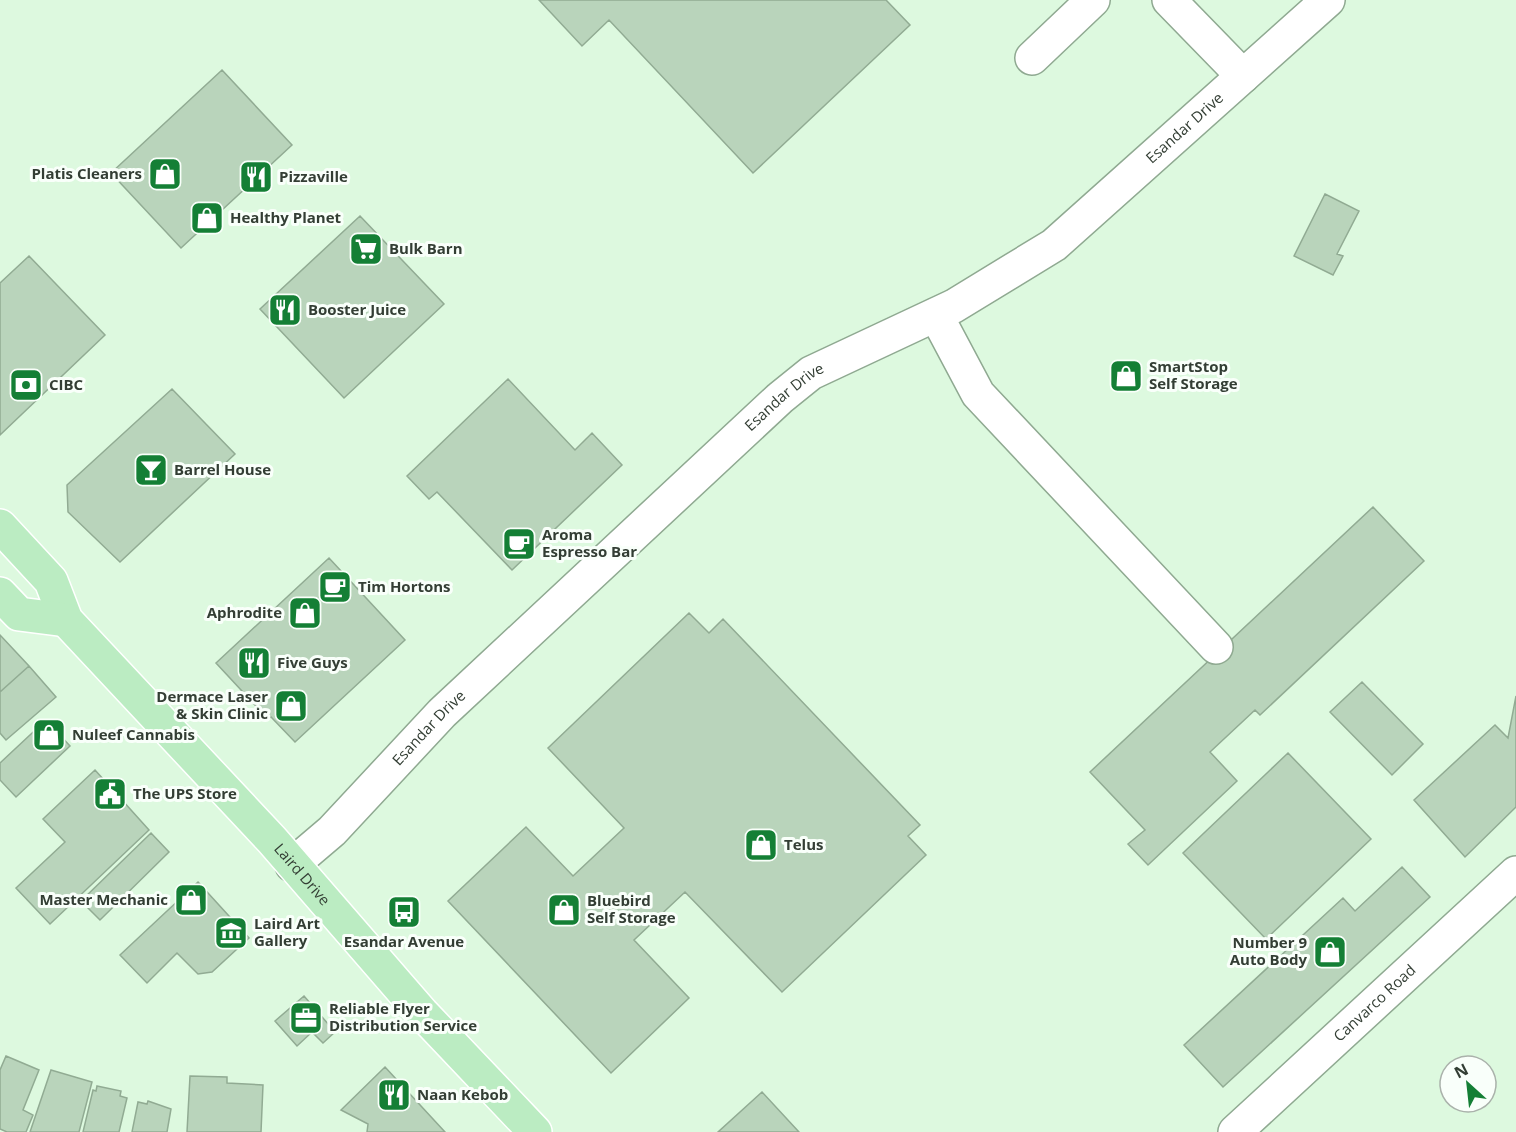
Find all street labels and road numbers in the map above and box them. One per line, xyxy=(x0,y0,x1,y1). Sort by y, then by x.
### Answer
street label: Esandar Drive xyxy=(1141,88,1227,167)
street label: Esandar Drive xyxy=(740,358,827,435)
street label: Esandar Drive xyxy=(387,685,469,769)
street label: Laird Drive xyxy=(270,839,335,909)
street label: Canvarco Road xyxy=(1329,960,1419,1045)

